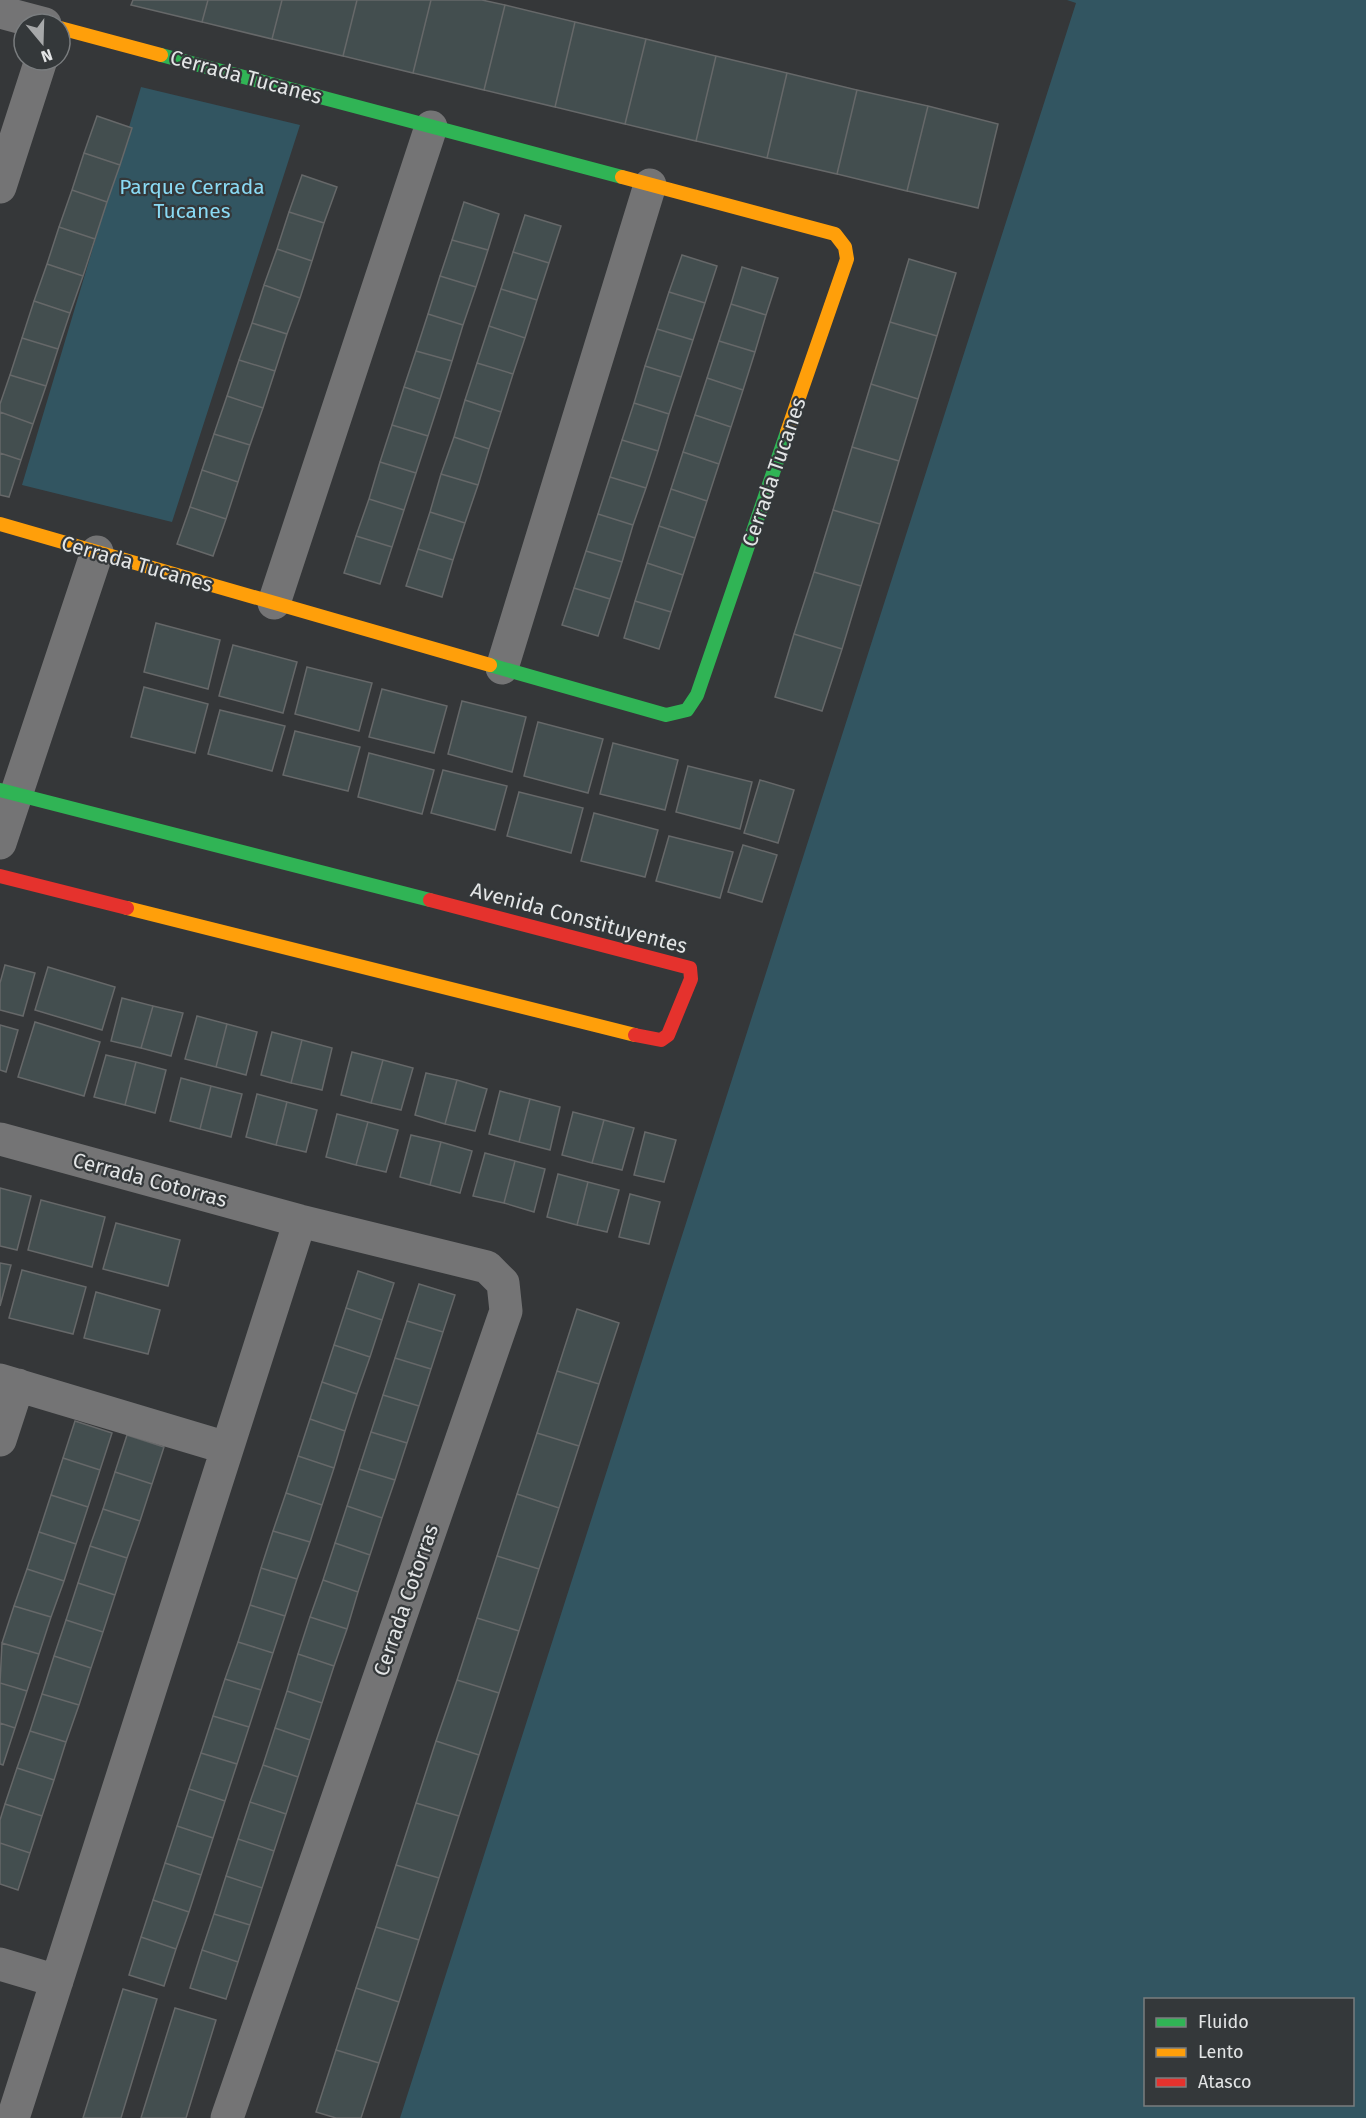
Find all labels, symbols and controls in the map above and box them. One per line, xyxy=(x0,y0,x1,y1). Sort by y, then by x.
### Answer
north arrow xyxy=(12,12,72,72)
street label: Cerrada Tucanes xyxy=(167,44,325,110)
text: N xyxy=(39,45,55,66)
park label: Parque Cerrada Tucanes xyxy=(119,174,265,224)
street label: Cerrada Tucanes xyxy=(736,394,812,550)
street label: Cerrada Tucanes xyxy=(58,530,216,598)
street label: Avenida Constituyentes xyxy=(468,877,690,959)
street label: Cerrada Cotorras xyxy=(70,1147,230,1213)
street label: Cerrada Cotorras xyxy=(368,1520,444,1679)
legend xyxy=(1144,1998,1354,2106)
text: Fluido xyxy=(1198,2011,1249,2033)
text: Lento xyxy=(1198,2041,1244,2063)
text: Atasco xyxy=(1198,2071,1251,2093)

